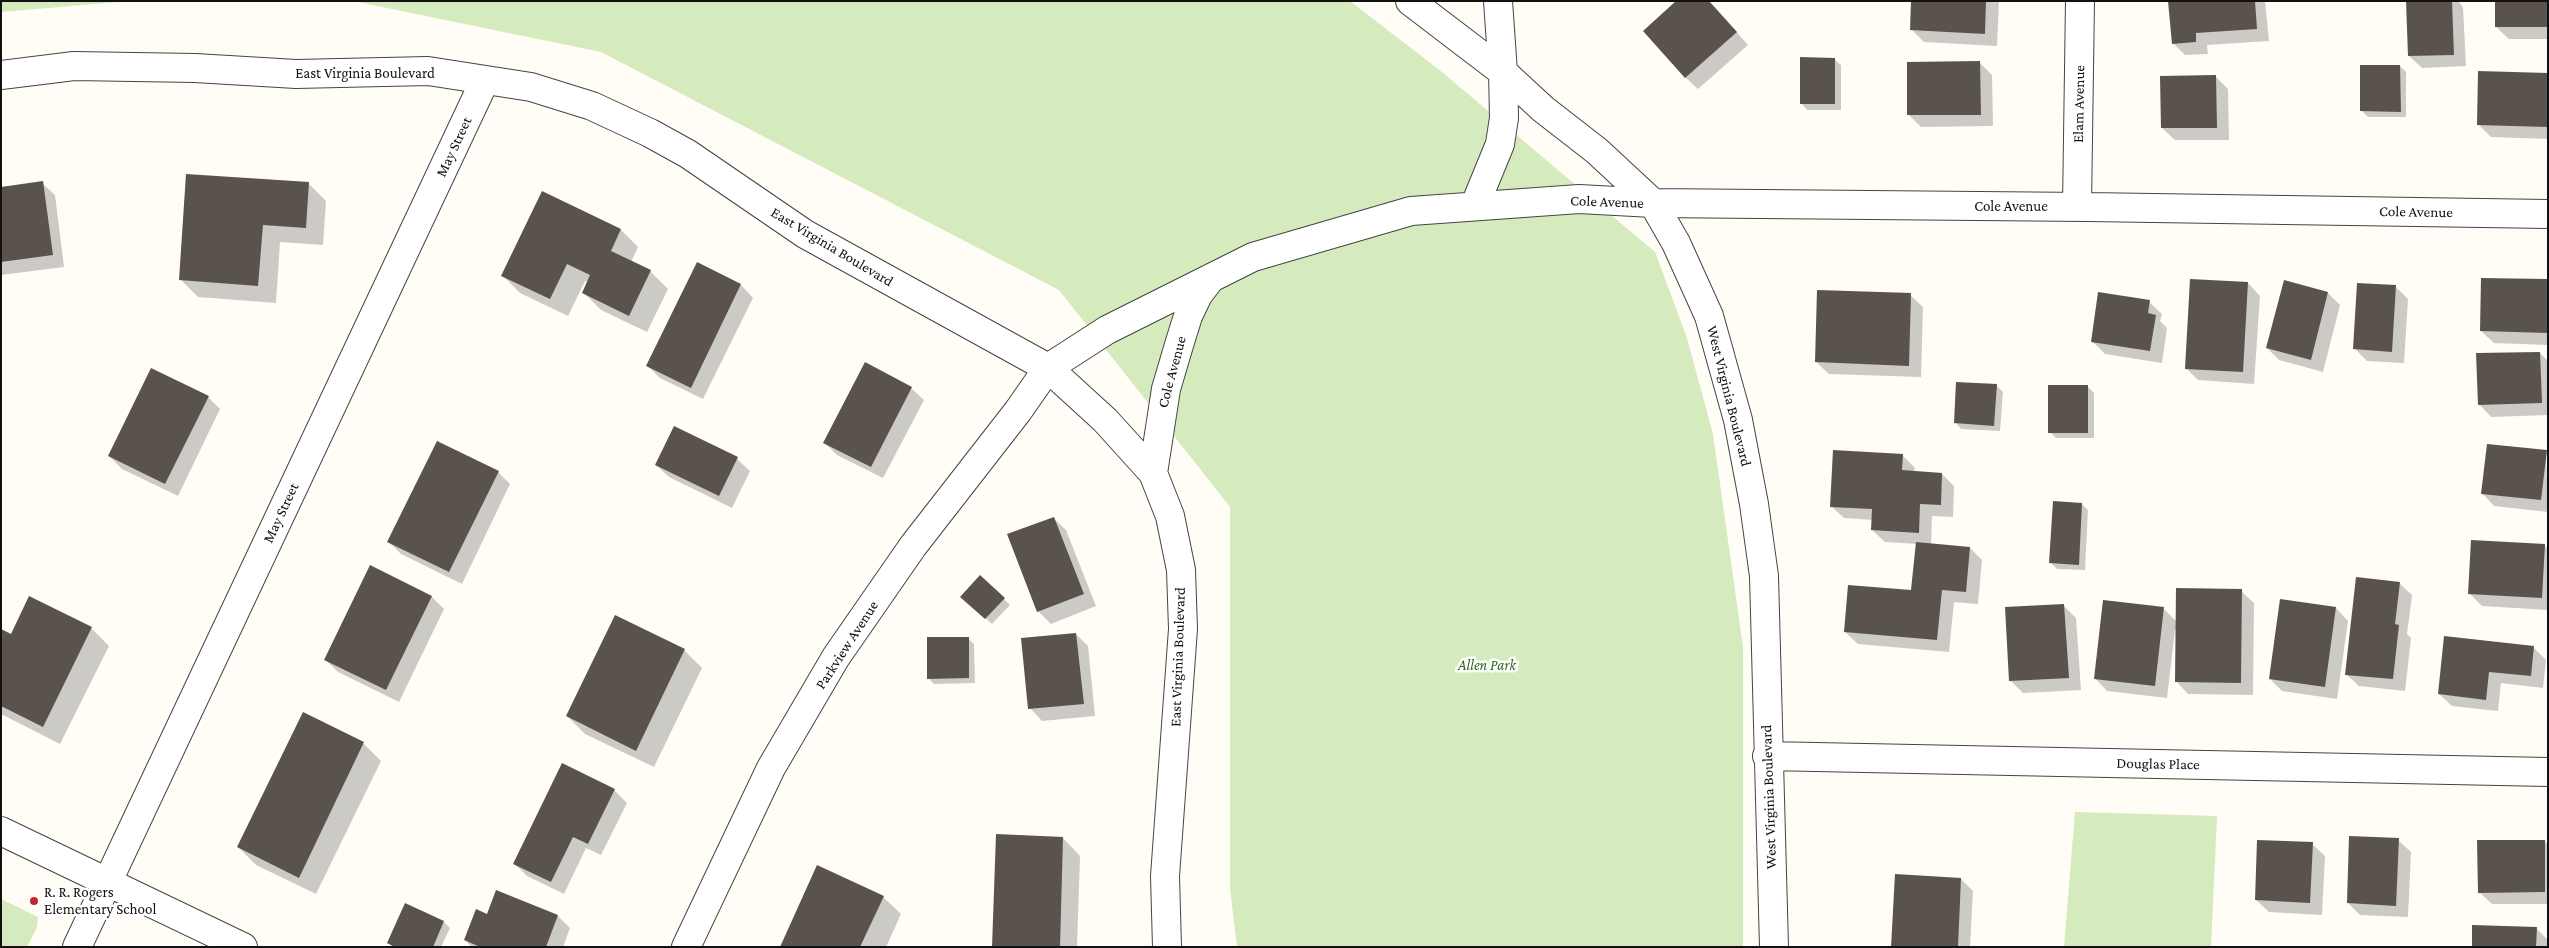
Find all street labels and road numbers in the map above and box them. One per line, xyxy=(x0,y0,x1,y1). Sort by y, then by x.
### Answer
street label: East Virginia Boulevard xyxy=(295,64,435,82)
street label: Elam Avenue xyxy=(2069,65,2089,143)
street label: May Street xyxy=(432,114,476,180)
street label: Cole Avenue xyxy=(1570,192,1644,212)
street label: Cole Avenue xyxy=(1974,197,2048,215)
street label: Cole Avenue xyxy=(2379,202,2453,222)
street label: East Virginia Boulevard xyxy=(767,203,897,291)
street label: West Virginia Boulevard xyxy=(1703,324,1755,468)
street label: Cole Avenue xyxy=(1154,334,1190,410)
street label: May Street xyxy=(259,480,303,546)
street label: East Virginia Boulevard xyxy=(1167,587,1189,727)
street label: Parkview Avenue xyxy=(812,597,882,693)
street label: West Virginia Boulevard xyxy=(1757,725,1781,869)
street label: Douglas Place xyxy=(2116,754,2200,774)

